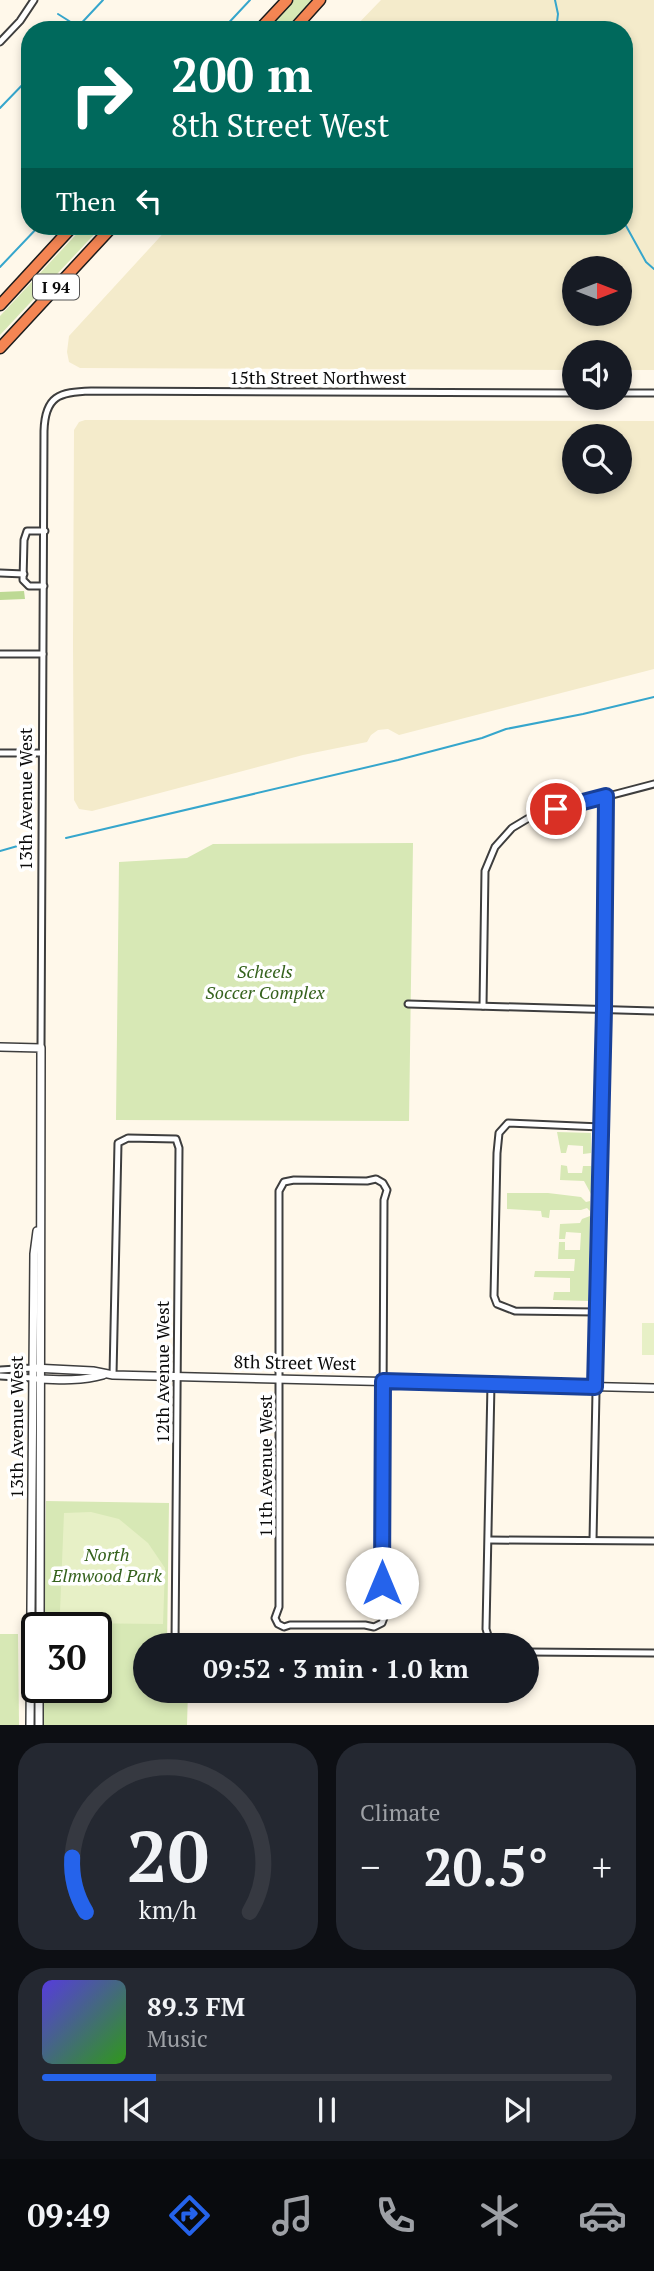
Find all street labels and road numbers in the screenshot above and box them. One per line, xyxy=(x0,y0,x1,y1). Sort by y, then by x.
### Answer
road number: I 94 xyxy=(33,274,79,300)
street label: 15th Street Northwest xyxy=(230,365,407,389)
street label: 13th Avenue West xyxy=(13,727,37,870)
street label: 12th Avenue West xyxy=(150,1300,174,1443)
street label: 8th Street West xyxy=(233,1349,357,1375)
street label: 13th Avenue West xyxy=(4,1355,28,1498)
street label: 11th Avenue West xyxy=(253,1394,277,1537)

